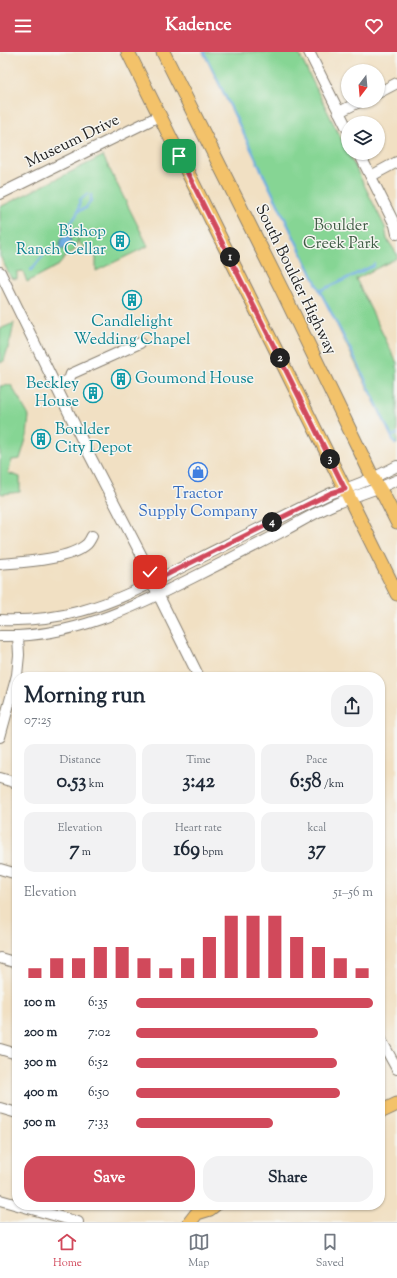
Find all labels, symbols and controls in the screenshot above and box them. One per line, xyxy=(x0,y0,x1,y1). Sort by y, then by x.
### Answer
text: Kadence xyxy=(165,13,232,39)
icon: menu xyxy=(12,15,34,37)
icon: heart xyxy=(363,15,385,37)
north arrow xyxy=(341,64,385,108)
map controls xyxy=(341,64,385,160)
street label: Museum Drive xyxy=(22,109,124,175)
button: layers xyxy=(341,116,385,160)
pin xyxy=(162,139,196,173)
icon: arrive xyxy=(168,145,190,167)
street label: South Boulder Highway xyxy=(248,201,342,359)
park label: Boulder Creek Park xyxy=(303,215,379,256)
place label: Bishop Ranch Cellar xyxy=(16,221,106,262)
building icon: Bishop Ranch Cellar xyxy=(109,230,131,252)
pin: 1 xyxy=(220,247,240,267)
text: 1 xyxy=(228,249,232,265)
building icon: Candlelight Wedding Chapel xyxy=(121,289,143,311)
place label: Candlelight Wedding Chapel xyxy=(74,311,191,352)
pin: 2 xyxy=(270,348,290,368)
text: 2 xyxy=(277,350,283,366)
building icon: Goumond House xyxy=(110,368,132,390)
place label: Goumond House xyxy=(135,368,254,391)
place label: Beckley House xyxy=(26,373,79,414)
building icon: Beckley House xyxy=(82,382,104,404)
place label: Boulder City Depot xyxy=(55,419,133,460)
building icon: Boulder City Depot xyxy=(30,428,52,450)
pin: 3 xyxy=(320,449,340,469)
text: 3 xyxy=(328,451,332,467)
shop icon: Tractor Supply Company xyxy=(187,461,209,483)
place label: Tractor Supply Company xyxy=(138,483,258,524)
pin: 4 xyxy=(262,512,282,532)
text: 4 xyxy=(269,514,275,530)
pin xyxy=(133,555,167,589)
icon: check xyxy=(139,561,161,583)
text: Morning run xyxy=(24,681,146,713)
button: share xyxy=(331,685,373,727)
text: 07:25 xyxy=(24,712,51,730)
text: Distance xyxy=(59,752,101,768)
text: Time xyxy=(186,752,211,768)
text: Pace xyxy=(306,752,327,768)
text: 0.53 xyxy=(56,768,86,797)
text: 3:42 xyxy=(182,768,215,797)
text: 6:58 xyxy=(290,768,322,797)
text: km xyxy=(86,776,104,792)
text: /km xyxy=(322,776,344,792)
text: Elevation xyxy=(58,820,102,836)
text: Heart rate xyxy=(175,820,222,836)
text: kcal xyxy=(307,820,326,836)
text: 7 xyxy=(69,836,79,865)
text: 169 xyxy=(174,836,200,865)
text: 37 xyxy=(308,836,326,865)
text: m xyxy=(79,844,91,860)
text: bpm xyxy=(200,844,223,860)
text: Elevation xyxy=(24,884,77,902)
text: 51–56 m xyxy=(333,884,373,902)
text: 100 m xyxy=(24,994,56,1012)
text: 6:35 xyxy=(88,994,107,1012)
text: 200 m xyxy=(24,1024,57,1042)
text: 7:02 xyxy=(88,1024,111,1042)
text: 300 m xyxy=(24,1054,56,1072)
text: 6:52 xyxy=(88,1054,108,1072)
text: 400 m xyxy=(24,1084,58,1102)
text: 6:50 xyxy=(88,1084,109,1102)
text: 500 m xyxy=(24,1114,56,1132)
text: 7:33 xyxy=(88,1114,108,1132)
button: Save xyxy=(24,1156,195,1202)
button: Share xyxy=(203,1156,373,1202)
tab: Home xyxy=(53,1231,82,1271)
tab: Map xyxy=(188,1231,210,1271)
tab: Saved xyxy=(316,1231,344,1271)

